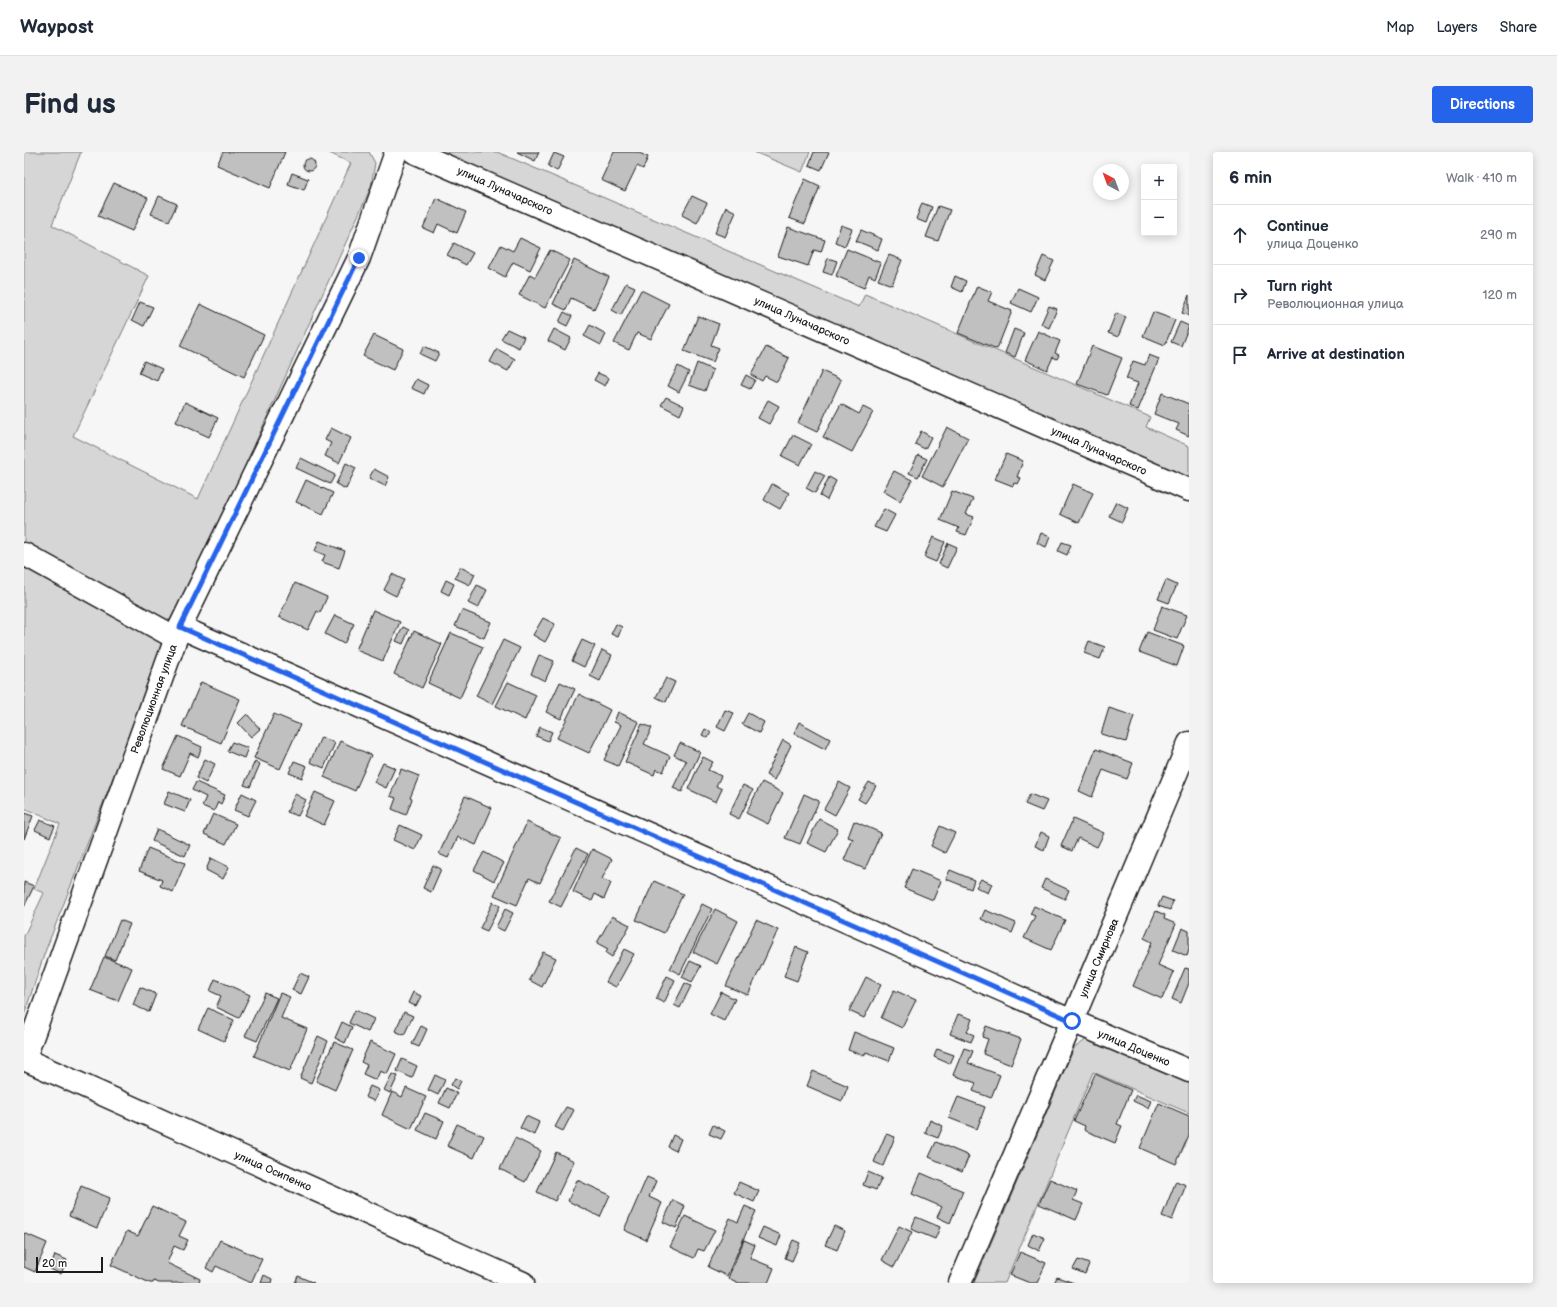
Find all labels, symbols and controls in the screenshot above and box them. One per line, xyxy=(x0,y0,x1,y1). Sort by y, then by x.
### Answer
text: Waypost xyxy=(20,16,94,39)
text: Map xyxy=(1386,19,1414,36)
text: Layers xyxy=(1436,19,1478,36)
text: Share xyxy=(1500,19,1537,36)
button: Directions xyxy=(1432,86,1533,123)
text: Find us xyxy=(24,88,116,121)
street label: улица Луначарского xyxy=(455,164,555,218)
north arrow xyxy=(1093,164,1129,200)
map controls xyxy=(1141,164,1177,236)
button: + xyxy=(1141,164,1177,200)
text: 6 min xyxy=(1229,168,1272,188)
text: Walk · 410 m xyxy=(1446,170,1517,186)
button: − xyxy=(1141,200,1177,236)
text: Continue xyxy=(1267,217,1329,236)
icon: ahead xyxy=(1229,224,1251,246)
text: 290 m xyxy=(1480,227,1517,243)
text: улица Доценко xyxy=(1267,236,1358,252)
route end xyxy=(350,249,368,267)
text: Turn right xyxy=(1267,277,1332,296)
icon: right xyxy=(1229,284,1251,306)
text: 120 m xyxy=(1482,287,1517,303)
street label: улица Луначарского xyxy=(752,294,852,348)
text: Революционная улица xyxy=(1267,296,1404,312)
icon: arrive xyxy=(1229,344,1251,366)
text: Arrive at destination xyxy=(1267,345,1405,364)
street label: улица Луначарского xyxy=(1049,424,1149,478)
street label: Революционная улица xyxy=(128,642,180,756)
street label: улица Смирнова xyxy=(1076,916,1122,1000)
route start xyxy=(1063,1012,1081,1030)
street label: улица Доценко xyxy=(1096,1027,1172,1069)
street label: улица Осипенко xyxy=(232,1148,314,1194)
scale bar xyxy=(36,1255,103,1274)
text: 20 m xyxy=(42,1257,67,1270)

